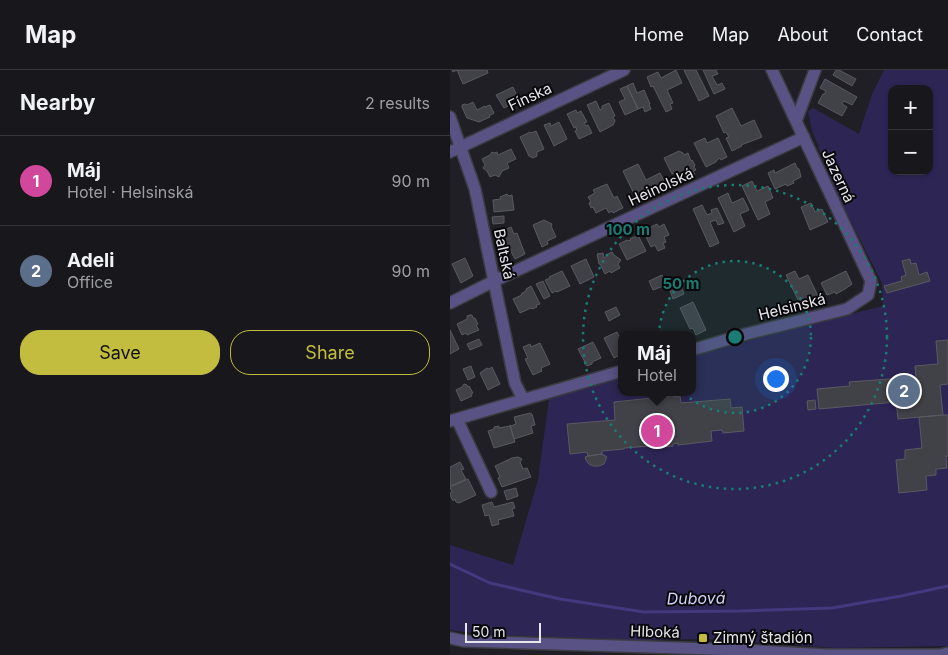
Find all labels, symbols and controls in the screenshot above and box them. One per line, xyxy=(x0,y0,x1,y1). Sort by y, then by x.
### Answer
text: Map xyxy=(25,20,76,49)
text: Home xyxy=(634,24,684,45)
text: Map xyxy=(712,24,749,45)
text: About xyxy=(777,24,828,45)
text: Contact xyxy=(856,24,923,45)
street label: Fínska xyxy=(505,78,555,115)
map controls xyxy=(888,85,933,175)
button: + xyxy=(888,85,933,130)
text: Nearby xyxy=(20,90,95,115)
text: 2 results xyxy=(365,93,430,113)
button: − xyxy=(888,130,933,175)
street label: Jazerná xyxy=(818,146,859,206)
text: Máj xyxy=(67,159,101,182)
street label: Heinolská xyxy=(625,163,696,210)
text: 1 xyxy=(33,171,39,191)
text: 90 m xyxy=(391,171,430,191)
text: Hotel · Helsinská xyxy=(67,182,193,202)
text: 100 m xyxy=(606,220,650,239)
street label: Baltská xyxy=(490,227,519,281)
text: Adeli xyxy=(67,249,114,272)
text: 2 xyxy=(31,261,41,281)
text: 90 m xyxy=(391,261,430,281)
text: Office xyxy=(67,272,113,292)
text: 50 m xyxy=(663,274,699,293)
street label: Helsinská xyxy=(756,289,827,324)
centre of rings xyxy=(726,328,744,346)
button: Save xyxy=(20,330,220,375)
button: Share xyxy=(230,330,430,375)
popup xyxy=(618,331,696,396)
text: Máj xyxy=(637,342,671,365)
text: Hotel xyxy=(637,365,677,385)
your location xyxy=(763,366,789,392)
pin: 2 xyxy=(888,372,920,410)
pin: 1 xyxy=(641,412,673,450)
water label: Dubová xyxy=(666,587,726,609)
scale bar xyxy=(465,620,541,643)
street label: Hlboká xyxy=(630,621,680,642)
text: 50 m xyxy=(472,623,506,640)
place label: Zimný štadión xyxy=(713,628,813,647)
marker: Zimný štadión xyxy=(697,632,709,644)

